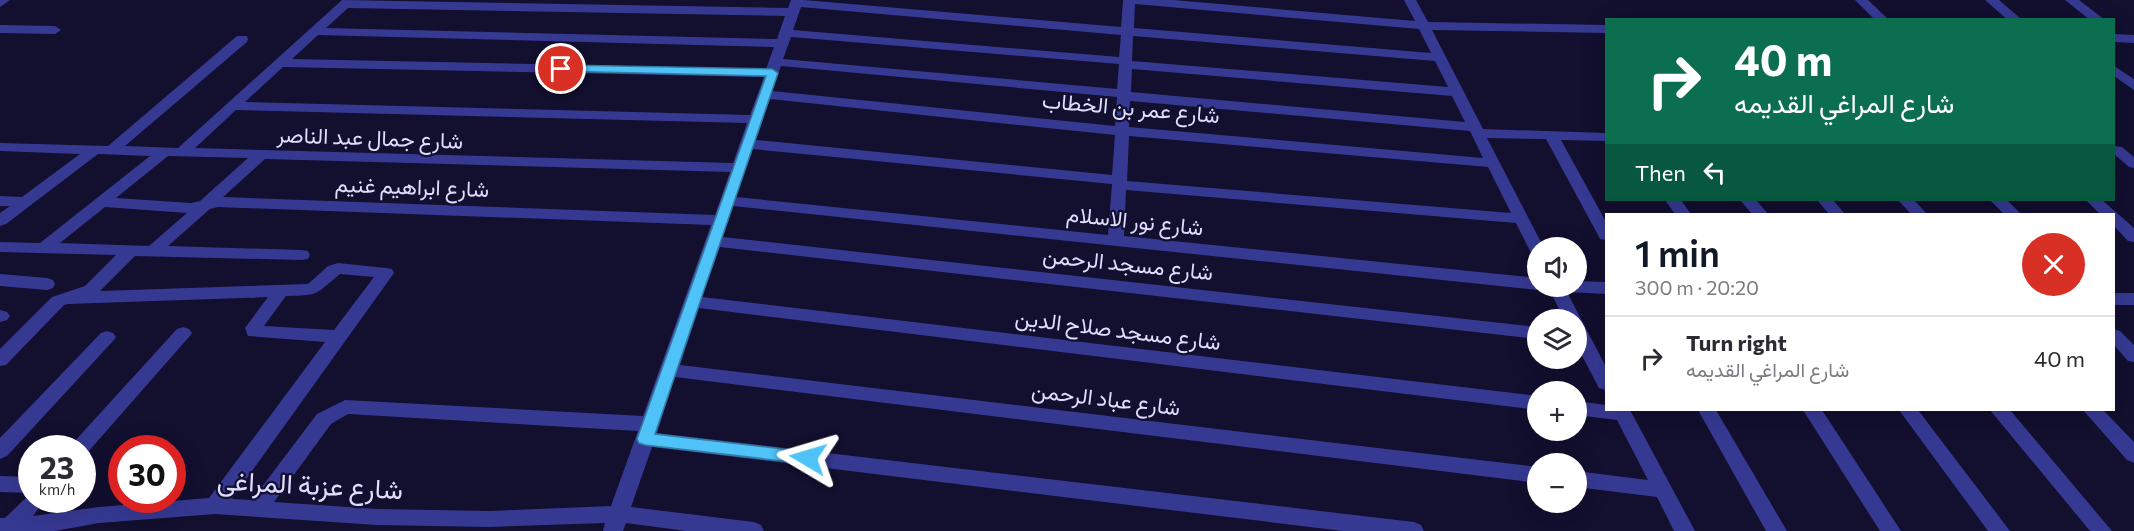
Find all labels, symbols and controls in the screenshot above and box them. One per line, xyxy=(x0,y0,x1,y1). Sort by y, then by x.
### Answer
text: 40 m xyxy=(1734,33,1832,85)
icon: right xyxy=(1635,42,1713,120)
pin xyxy=(535,43,586,94)
icon: arrive xyxy=(544,52,577,85)
street label: شارع عمر بن الخطاب xyxy=(1041,86,1221,130)
text: شارع المراغي القديمه xyxy=(1734,86,1954,119)
street label: شارع جمال عبد الناصر xyxy=(275,120,464,156)
icon: left xyxy=(1698,156,1731,189)
text: Then xyxy=(1635,159,1686,186)
street label: شارع ابراهيم غنيم xyxy=(334,170,490,204)
street label: شارع نور الاسلام xyxy=(1065,199,1205,243)
text: 1 min xyxy=(1635,230,1720,274)
button: close xyxy=(2022,233,2085,296)
map controls xyxy=(1527,237,1587,513)
button: sound xyxy=(1527,237,1587,297)
street label: شارع مسجد الرحمن xyxy=(1041,241,1214,287)
text: 300 m · 20:20 xyxy=(1635,275,1759,299)
street label: شارع مسجد صلاح الدين xyxy=(1013,303,1222,357)
button: layers xyxy=(1527,309,1587,369)
text: Turn right xyxy=(1686,329,1787,356)
icon: right xyxy=(1635,342,1668,375)
text: 40 m xyxy=(2034,345,2085,372)
text: شارع المراغي القديمه xyxy=(1686,357,1849,381)
street label: شارع عباد الرحمن xyxy=(1030,375,1182,422)
button: + xyxy=(1527,381,1587,441)
position arrow xyxy=(776,426,840,490)
speed limit sign: 30 xyxy=(108,435,186,513)
text: 23 xyxy=(40,448,74,485)
button: − xyxy=(1527,453,1587,513)
street label: شارع عزبة المراغى xyxy=(216,463,404,508)
text: km/h xyxy=(39,480,75,498)

